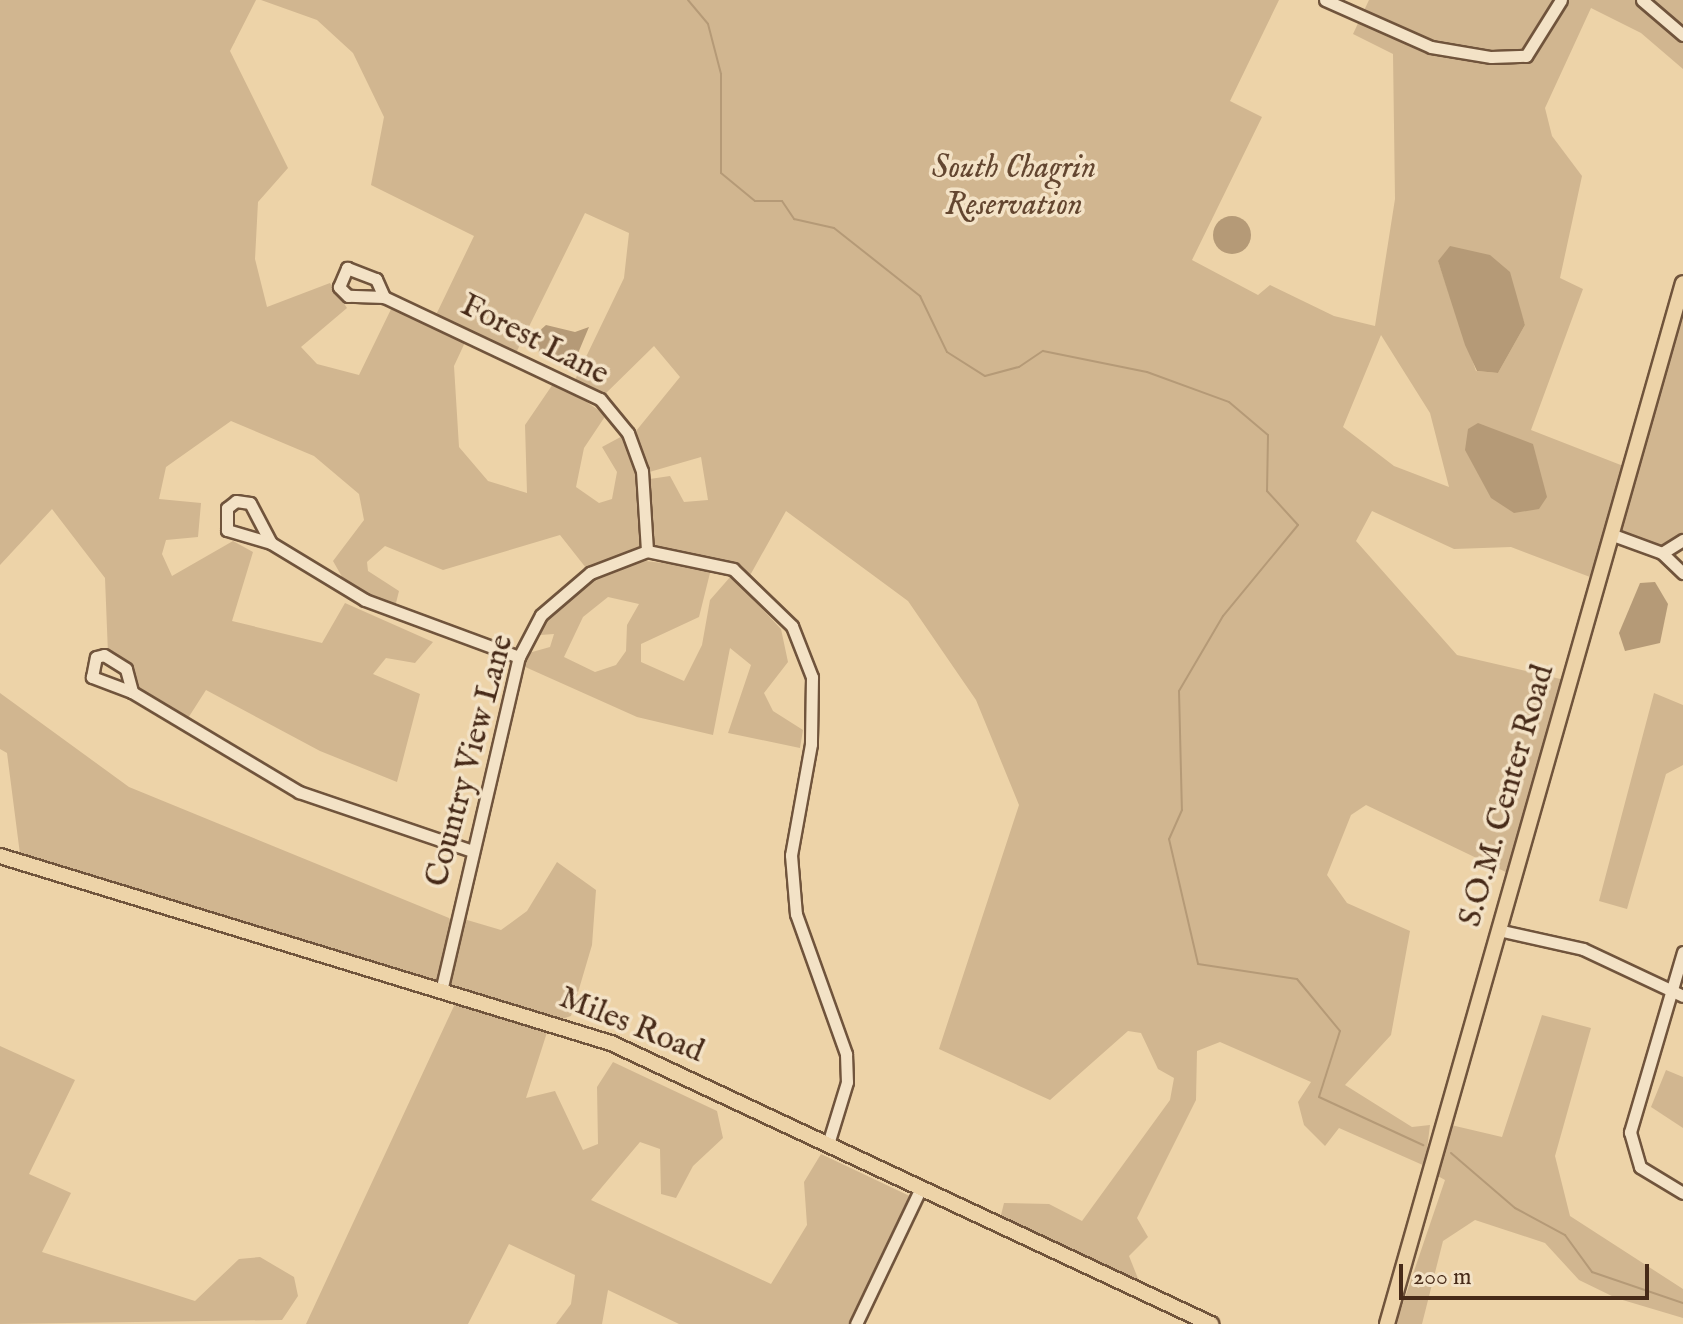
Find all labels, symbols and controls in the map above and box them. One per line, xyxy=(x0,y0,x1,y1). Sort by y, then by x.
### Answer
park label: South Chagrin Reservation xyxy=(932,151,1096,226)
street label: Forest Lane xyxy=(453,287,615,395)
street label: Country View Lane xyxy=(419,631,523,891)
street label: S.O.M. Center Road xyxy=(1452,661,1564,931)
street label: Miles Road xyxy=(553,980,709,1072)
scale bar xyxy=(1403,1248,1653,1298)
text: 200 m xyxy=(1413,1262,1472,1293)

